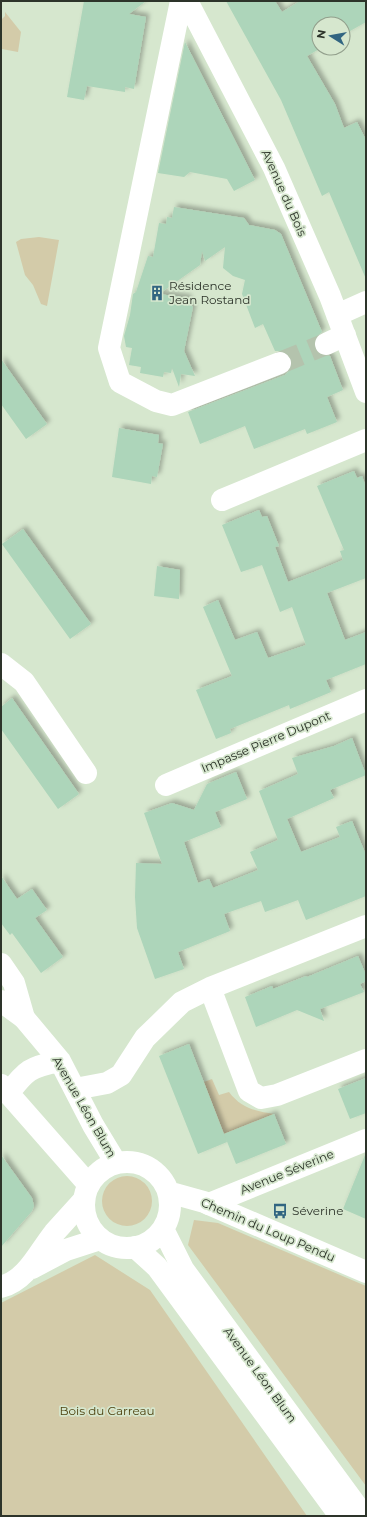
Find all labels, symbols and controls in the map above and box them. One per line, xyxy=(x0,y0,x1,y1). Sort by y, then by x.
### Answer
north arrow xyxy=(311,16,351,56)
text: N xyxy=(313,28,329,40)
street label: Avenue du Bois xyxy=(259,147,310,239)
place label: Résidence Jean Rostand xyxy=(168,278,250,307)
building icon: Résidence Jean Rostand xyxy=(148,284,166,302)
street label: Impasse Pierre Dupont xyxy=(199,707,333,776)
street label: Avenue Léon Blum xyxy=(49,1053,120,1160)
street label: Avenue Séverine xyxy=(238,1146,336,1197)
street label: Chemin du Loup Pendu xyxy=(199,1194,338,1265)
bus stop icon: Séverine xyxy=(271,1202,289,1220)
place label: Séverine xyxy=(292,1203,343,1218)
street label: Avenue Léon Blum xyxy=(221,1324,300,1425)
park label: Bois du Carreau xyxy=(59,1403,155,1418)

